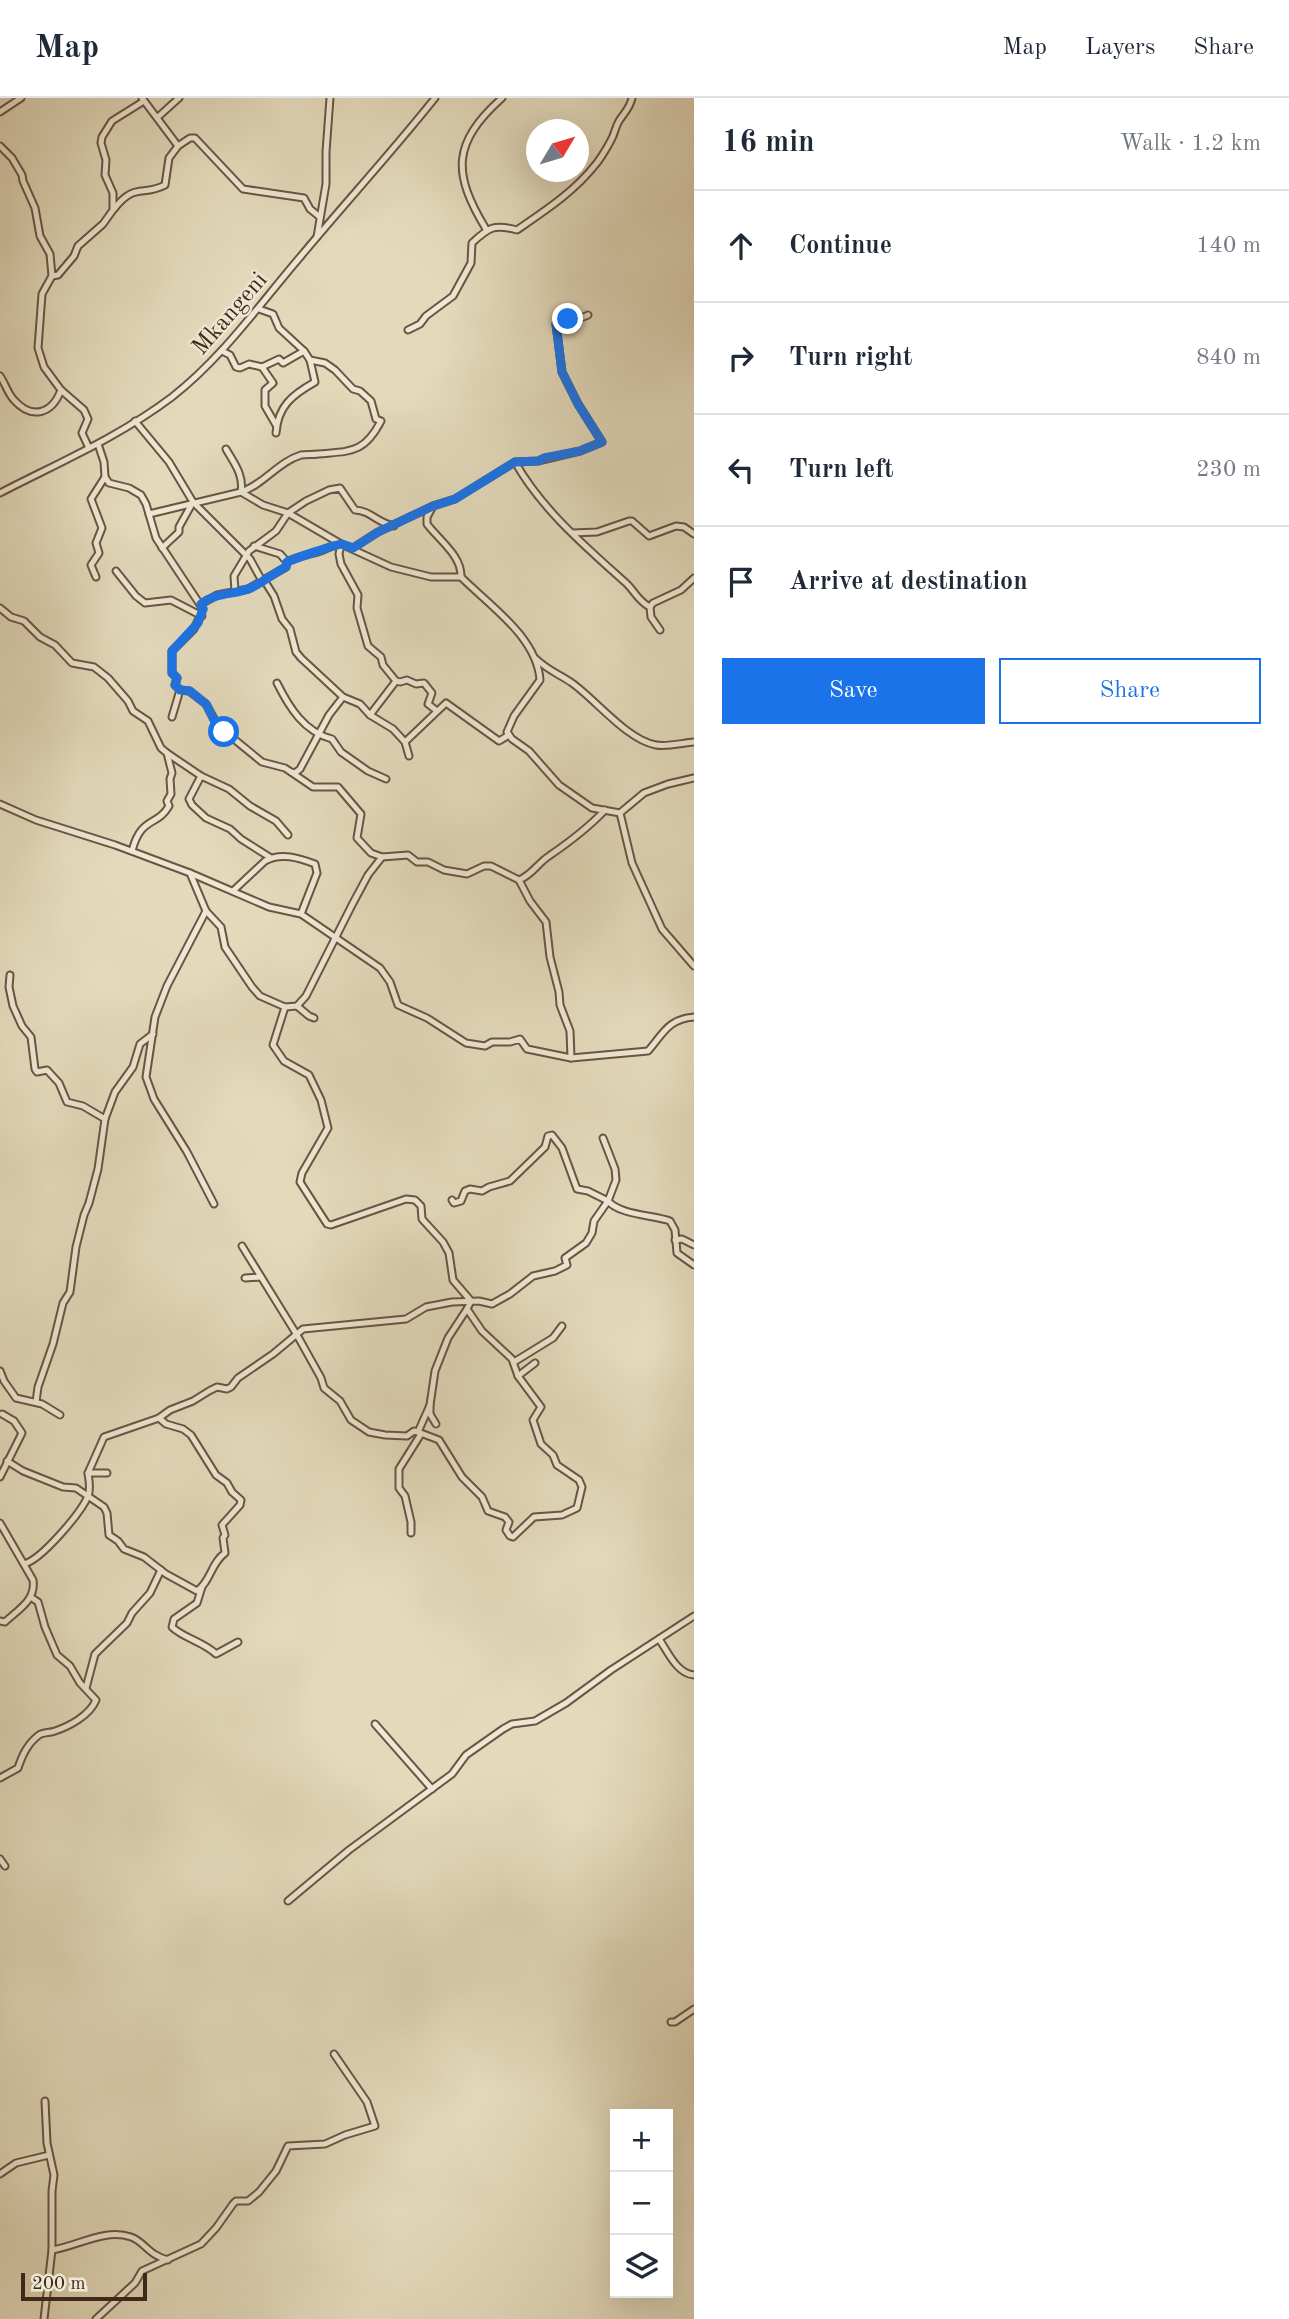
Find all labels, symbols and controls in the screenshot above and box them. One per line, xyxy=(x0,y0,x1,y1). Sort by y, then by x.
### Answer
text: Map xyxy=(35,32,99,65)
text: Map xyxy=(1003,36,1047,60)
text: Layers xyxy=(1085,36,1155,60)
text: Share xyxy=(1193,36,1254,60)
north arrow xyxy=(526,119,589,182)
text: 16 min xyxy=(722,128,815,158)
text: Walk · 1.2 km xyxy=(1120,132,1261,155)
icon: ahead xyxy=(722,227,760,265)
text: Continue xyxy=(789,233,892,259)
text: 140 m xyxy=(1196,234,1261,257)
street label: Mkangeni xyxy=(188,268,273,360)
route end xyxy=(552,303,583,334)
icon: right xyxy=(722,339,760,377)
text: Turn right xyxy=(789,345,912,371)
text: 840 m xyxy=(1196,346,1261,369)
icon: left xyxy=(722,451,760,489)
text: Turn left xyxy=(789,457,894,483)
text: 230 m xyxy=(1196,458,1261,481)
icon: arrive xyxy=(722,563,760,601)
text: Arrive at destination xyxy=(789,569,1028,595)
button: Save xyxy=(722,658,985,724)
button: Share xyxy=(999,658,1261,724)
route start xyxy=(208,716,239,747)
map controls xyxy=(610,2109,673,2298)
button: + xyxy=(610,2109,673,2172)
button: − xyxy=(610,2172,673,2235)
button: layers xyxy=(610,2235,673,2298)
scale bar xyxy=(21,2270,147,2302)
text: 200 m xyxy=(32,2275,85,2294)

